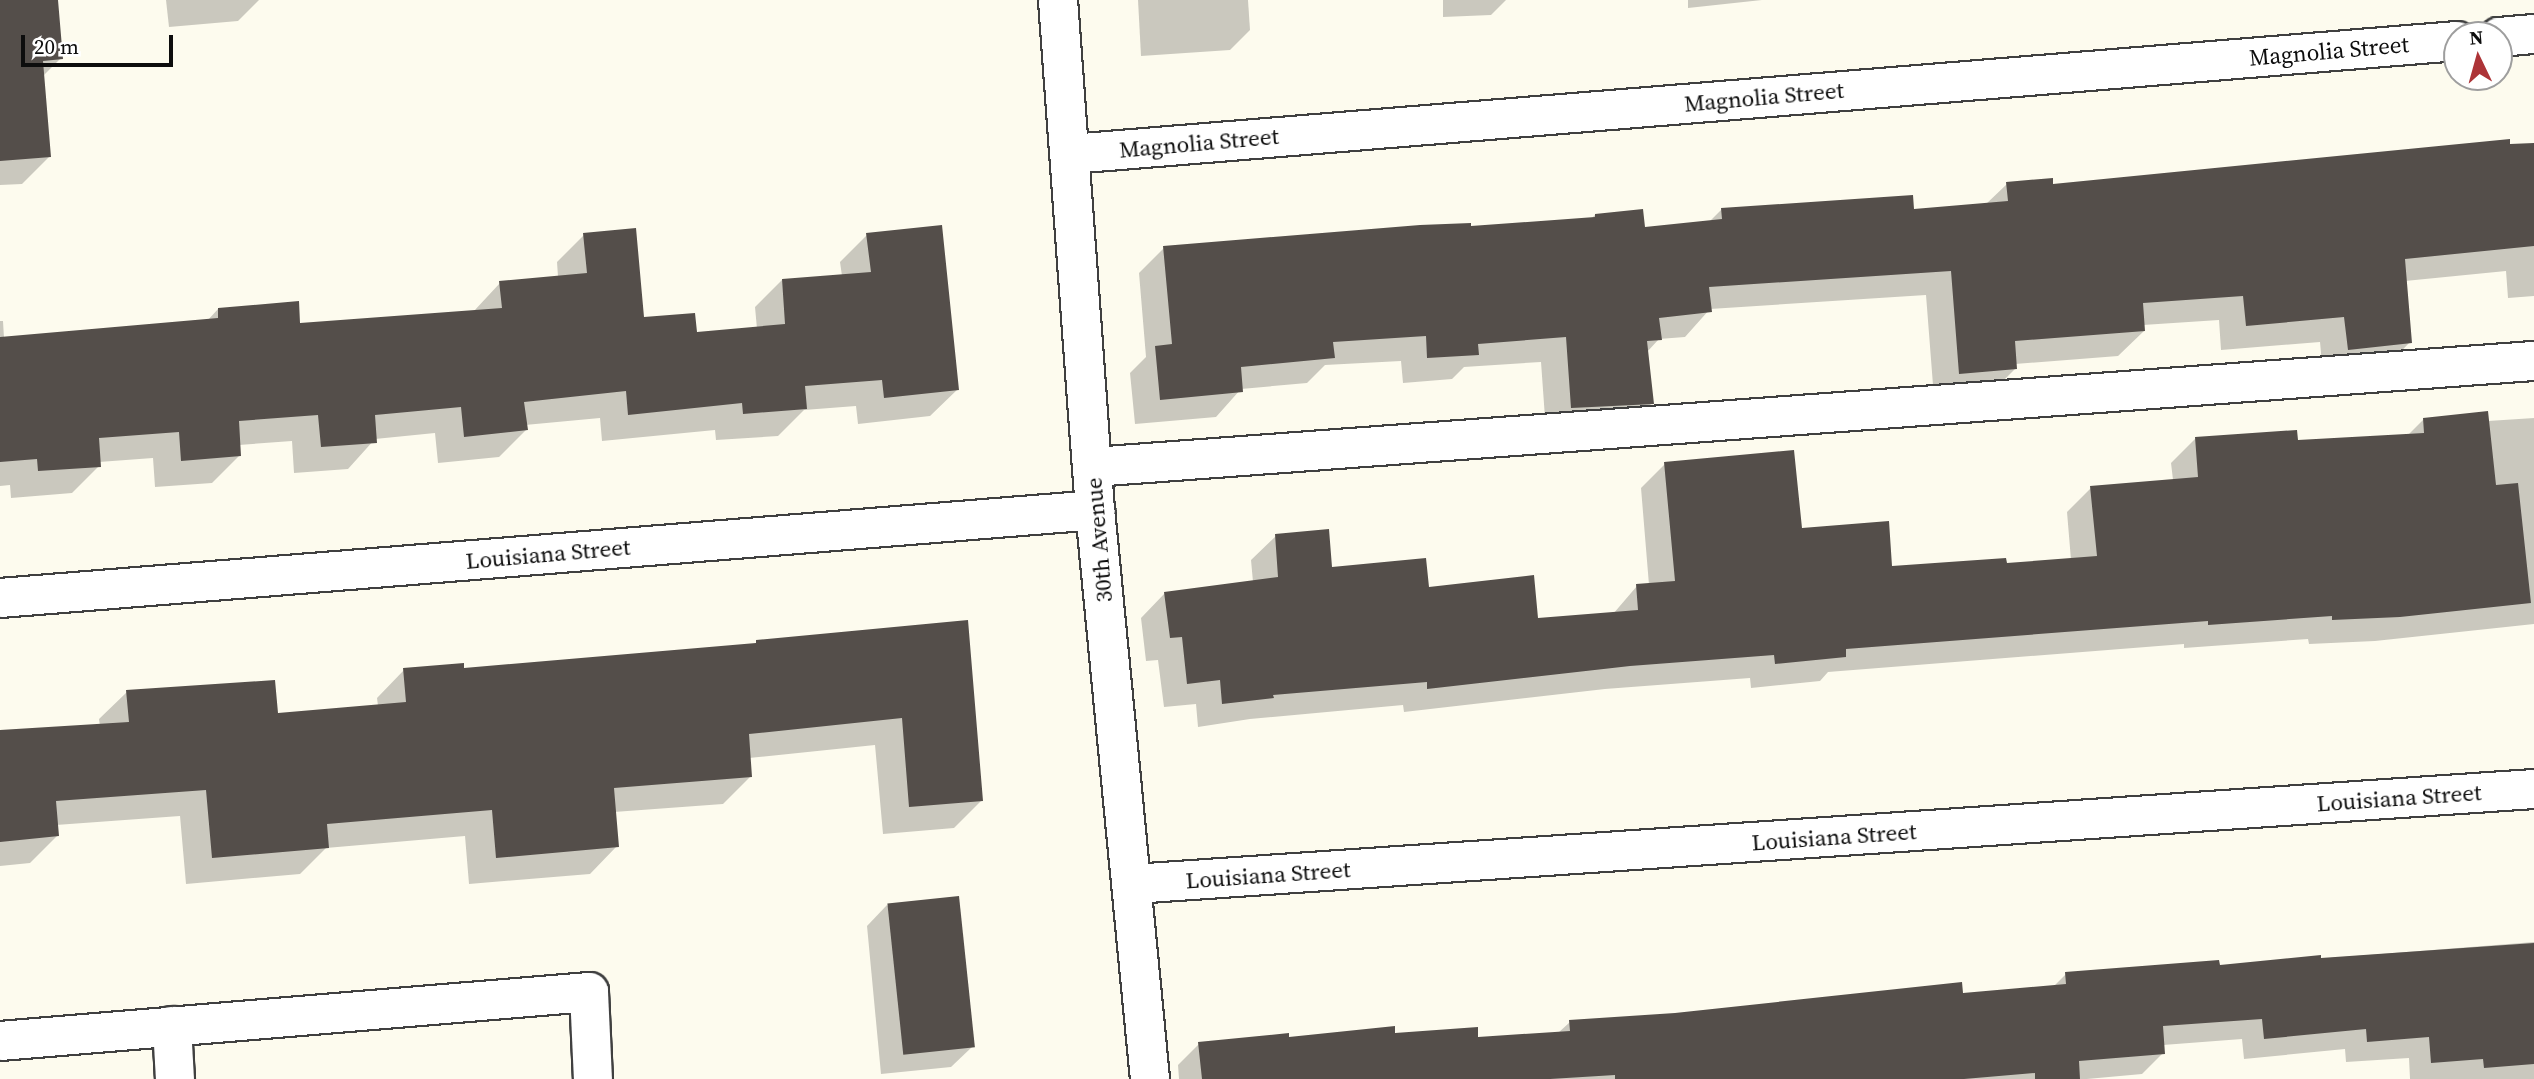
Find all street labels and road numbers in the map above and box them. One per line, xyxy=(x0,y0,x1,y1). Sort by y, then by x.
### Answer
street label: Magnolia Street xyxy=(2248,30,2410,72)
street label: Magnolia Street xyxy=(1683,76,1845,118)
street label: Magnolia Street xyxy=(1118,122,1280,164)
street label: 30th Avenue xyxy=(1080,476,1118,604)
street label: Louisiana Street xyxy=(464,533,632,575)
street label: Louisiana Street xyxy=(2316,778,2482,818)
street label: Louisiana Street xyxy=(1751,817,1917,857)
street label: Louisiana Street xyxy=(1185,855,1351,895)

